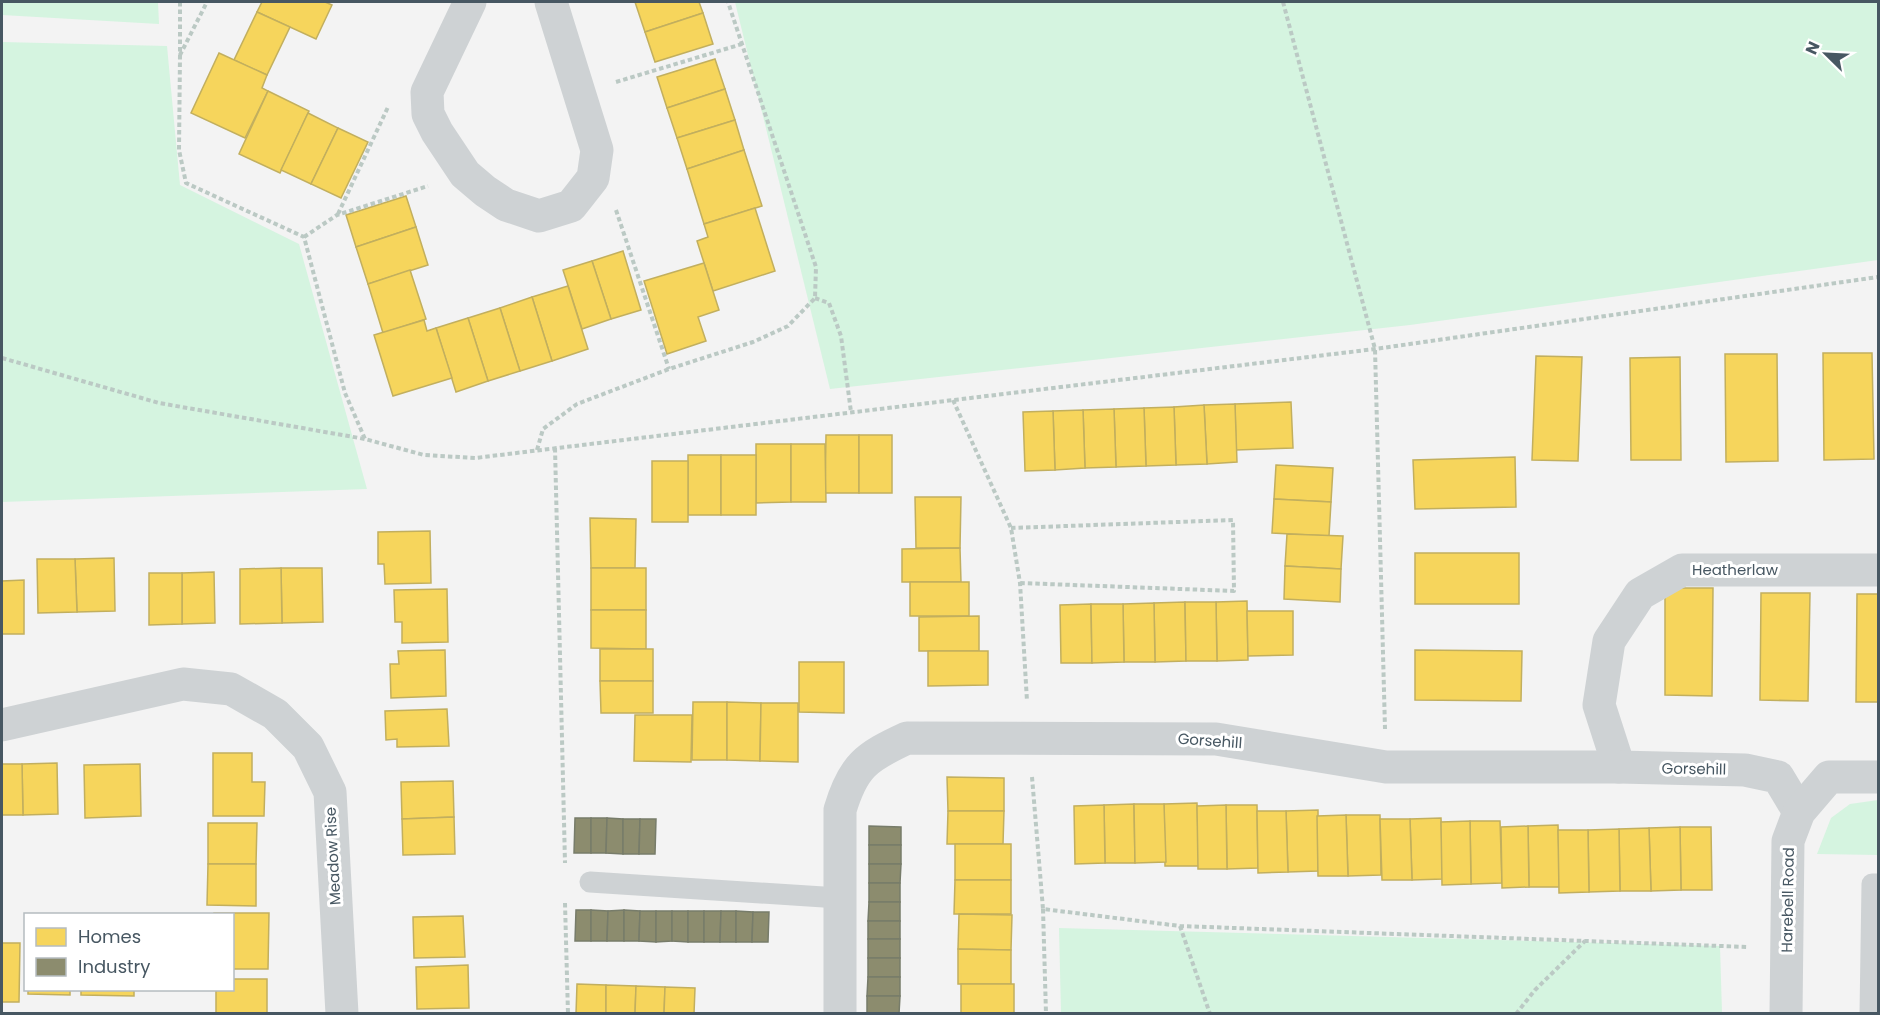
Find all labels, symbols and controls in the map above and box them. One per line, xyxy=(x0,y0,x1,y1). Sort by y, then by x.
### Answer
north arrow xyxy=(1796,24,1856,84)
text: N xyxy=(1800,38,1826,58)
street label: Heatherlaw xyxy=(1692,559,1779,580)
street label: Gorsehill xyxy=(1177,728,1243,753)
street label: Gorsehill xyxy=(1661,757,1727,780)
street label: Meadow Rise xyxy=(319,806,346,906)
street label: Harebell Road xyxy=(1776,847,1799,953)
legend xyxy=(24,913,234,991)
text: Homes xyxy=(78,924,141,949)
text: Industry xyxy=(78,954,150,979)

